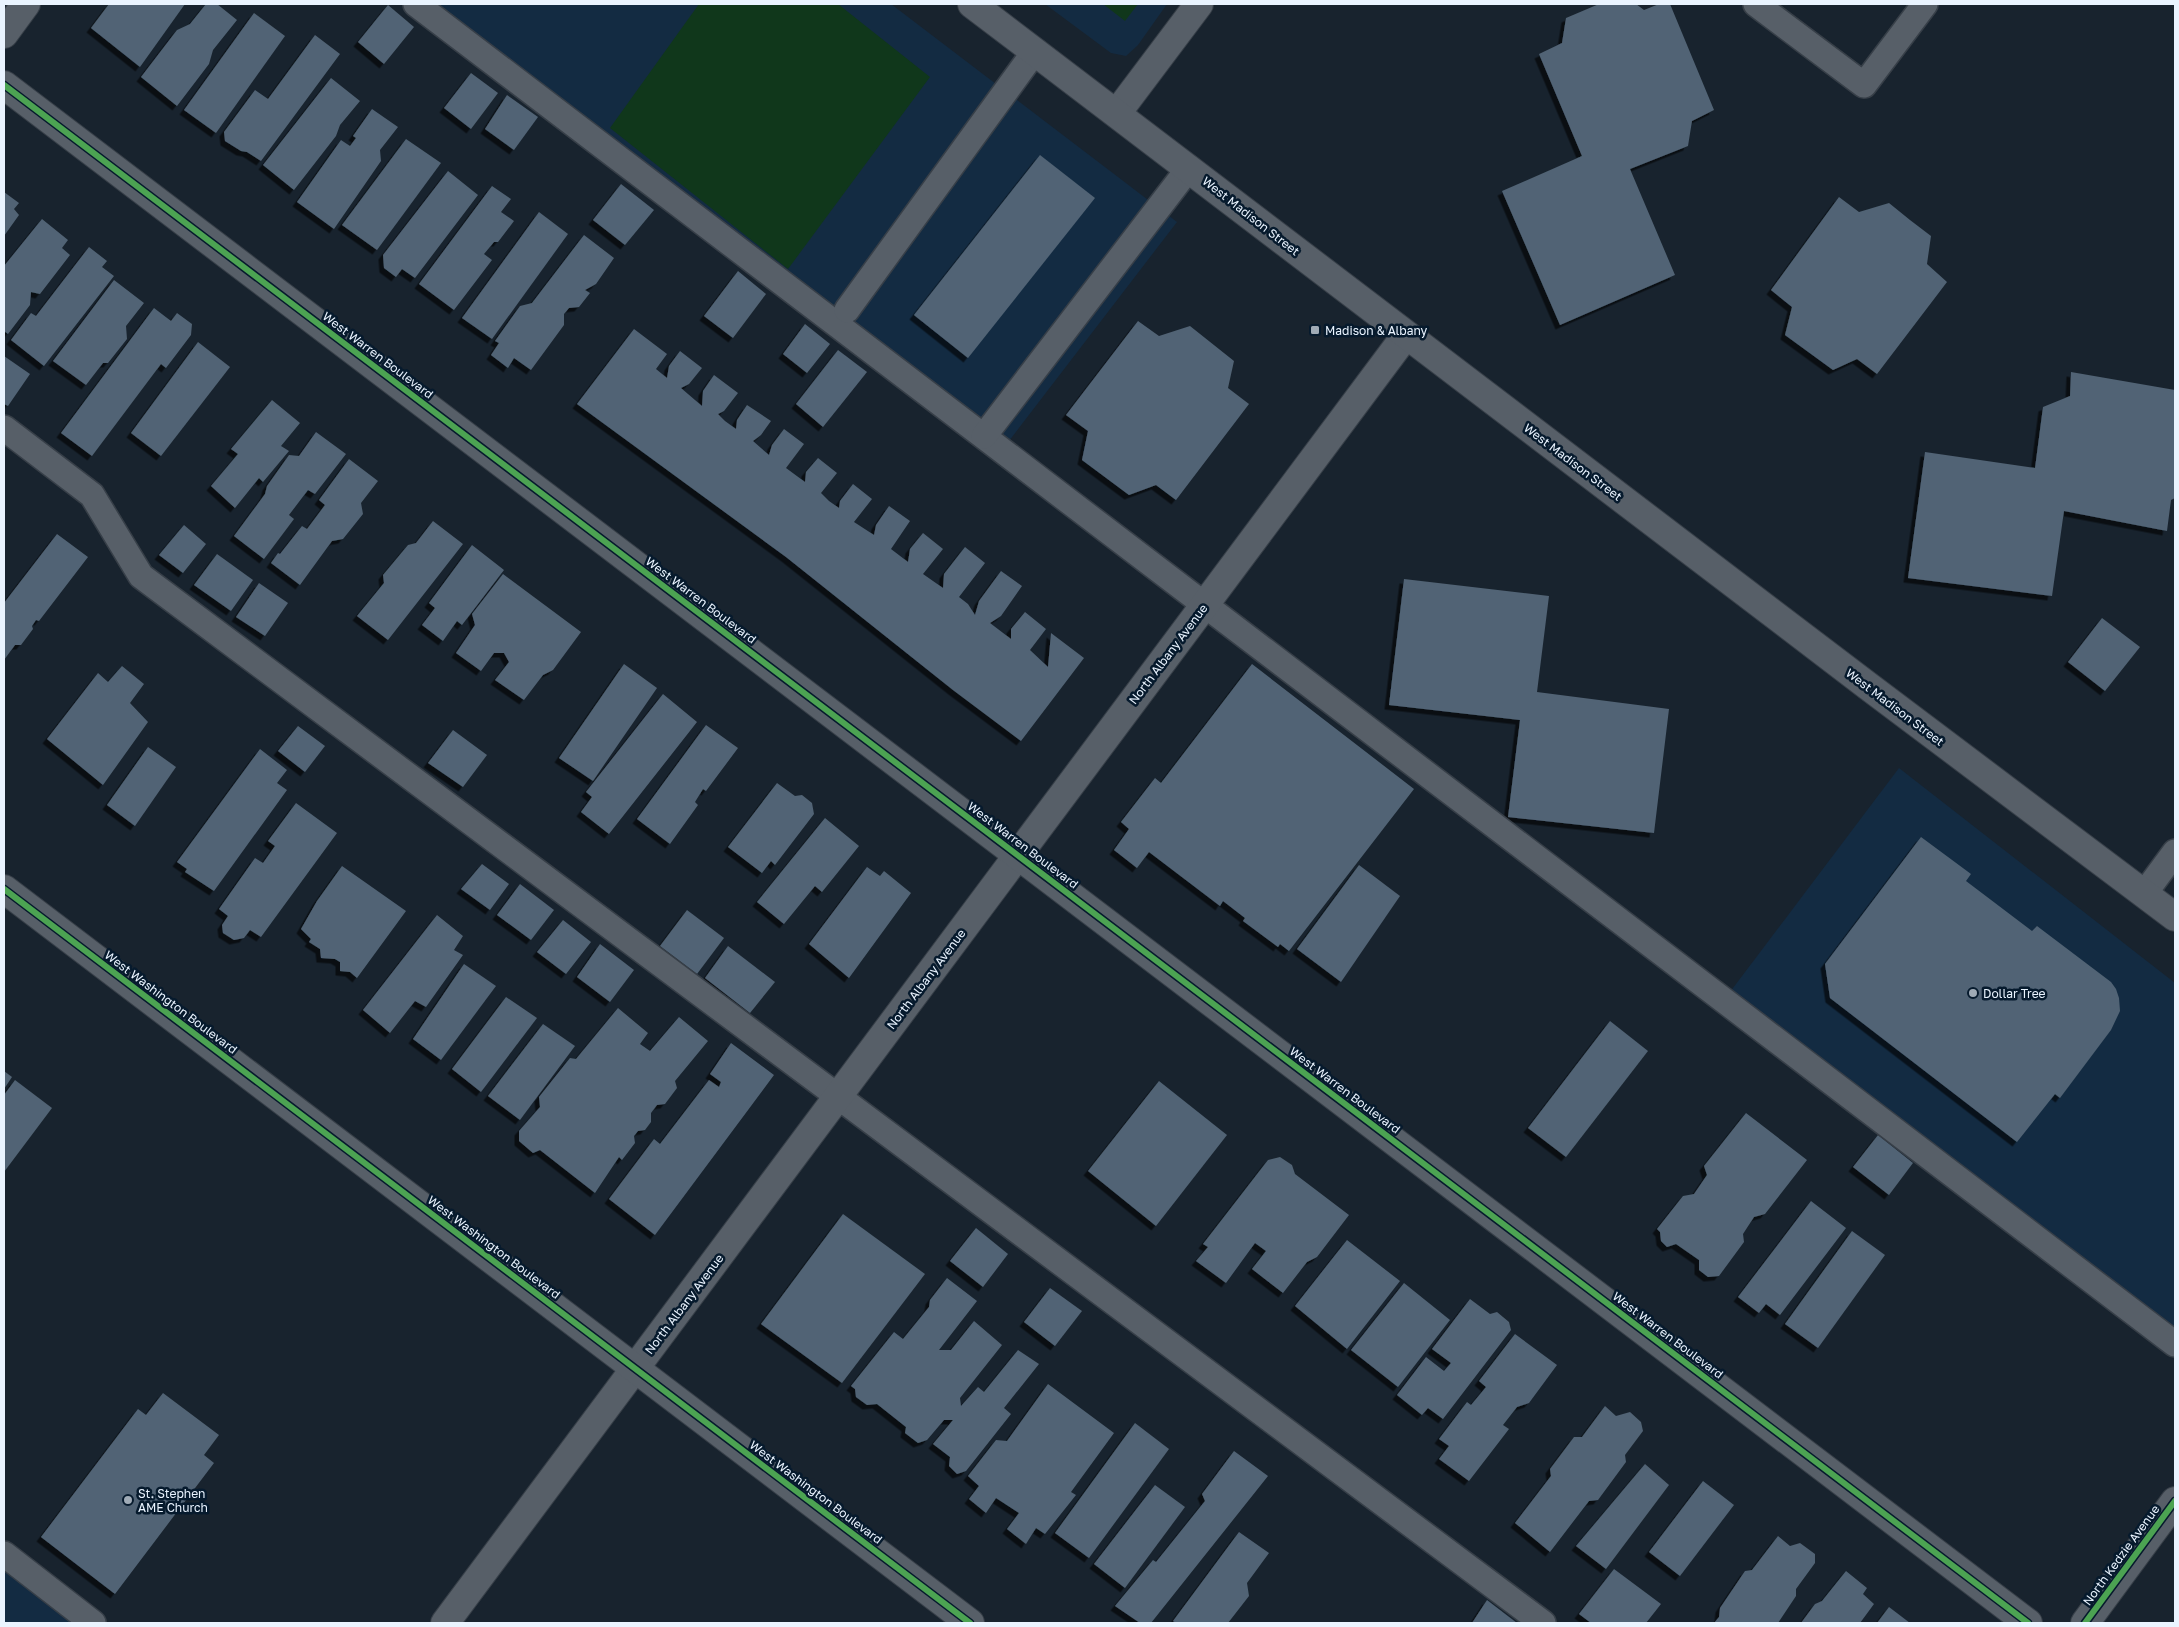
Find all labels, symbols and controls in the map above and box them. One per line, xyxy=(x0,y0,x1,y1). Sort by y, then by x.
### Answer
street label: West Madison Street xyxy=(1199,173,1303,259)
street label: West Warren Boulevard xyxy=(320,309,436,401)
place label: Madison & Albany xyxy=(1325,323,1428,338)
marker: Madison & Albany xyxy=(1309,324,1321,336)
street label: West Madison Street xyxy=(1521,420,1625,504)
street label: West Warren Boulevard xyxy=(643,554,759,646)
street label: North Albany Avenue xyxy=(1125,601,1211,707)
street label: West Madison Street xyxy=(1843,665,1947,749)
street label: West Warren Boulevard xyxy=(965,799,1081,891)
street label: North Albany Avenue xyxy=(883,926,969,1032)
street label: West Washington Boulevard xyxy=(102,947,240,1057)
place label: Dollar Tree xyxy=(1983,986,2046,1001)
marker: Dollar Tree xyxy=(1967,987,1979,999)
street label: West Warren Boulevard xyxy=(1287,1044,1403,1136)
street label: West Washington Boulevard xyxy=(425,1192,563,1302)
street label: North Albany Avenue xyxy=(641,1251,727,1357)
street label: West Warren Boulevard xyxy=(1610,1289,1726,1381)
street label: West Washington Boulevard xyxy=(747,1437,885,1547)
place label: St. Stephen AME Church xyxy=(138,1486,208,1515)
marker: St. Stephen AME Church xyxy=(122,1494,134,1506)
street label: North Kedzie Avenue xyxy=(2080,1502,2162,1608)

